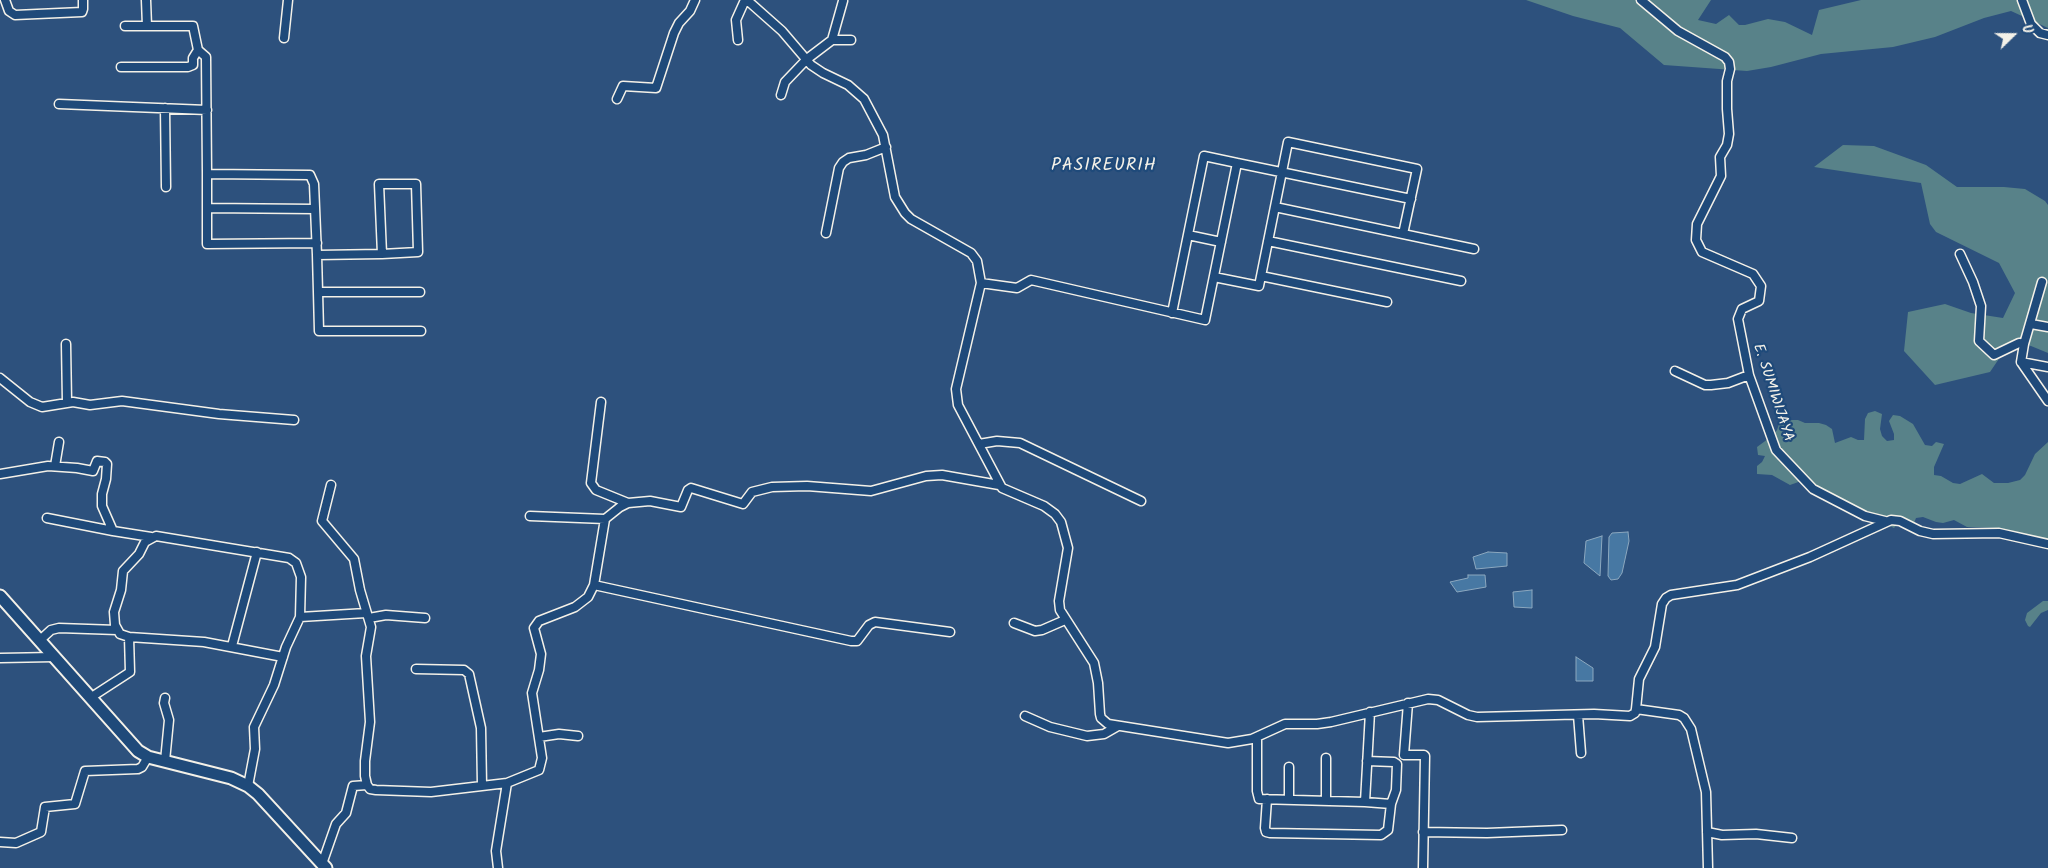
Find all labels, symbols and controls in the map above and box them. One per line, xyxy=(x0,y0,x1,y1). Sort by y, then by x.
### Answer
north arrow xyxy=(1988,10,2038,60)
text: U xyxy=(2015,21,2039,37)
district label: PASIREURIH xyxy=(1050,156,1158,178)
street label: E. SUMIWIJAYA xyxy=(1748,342,1796,444)

